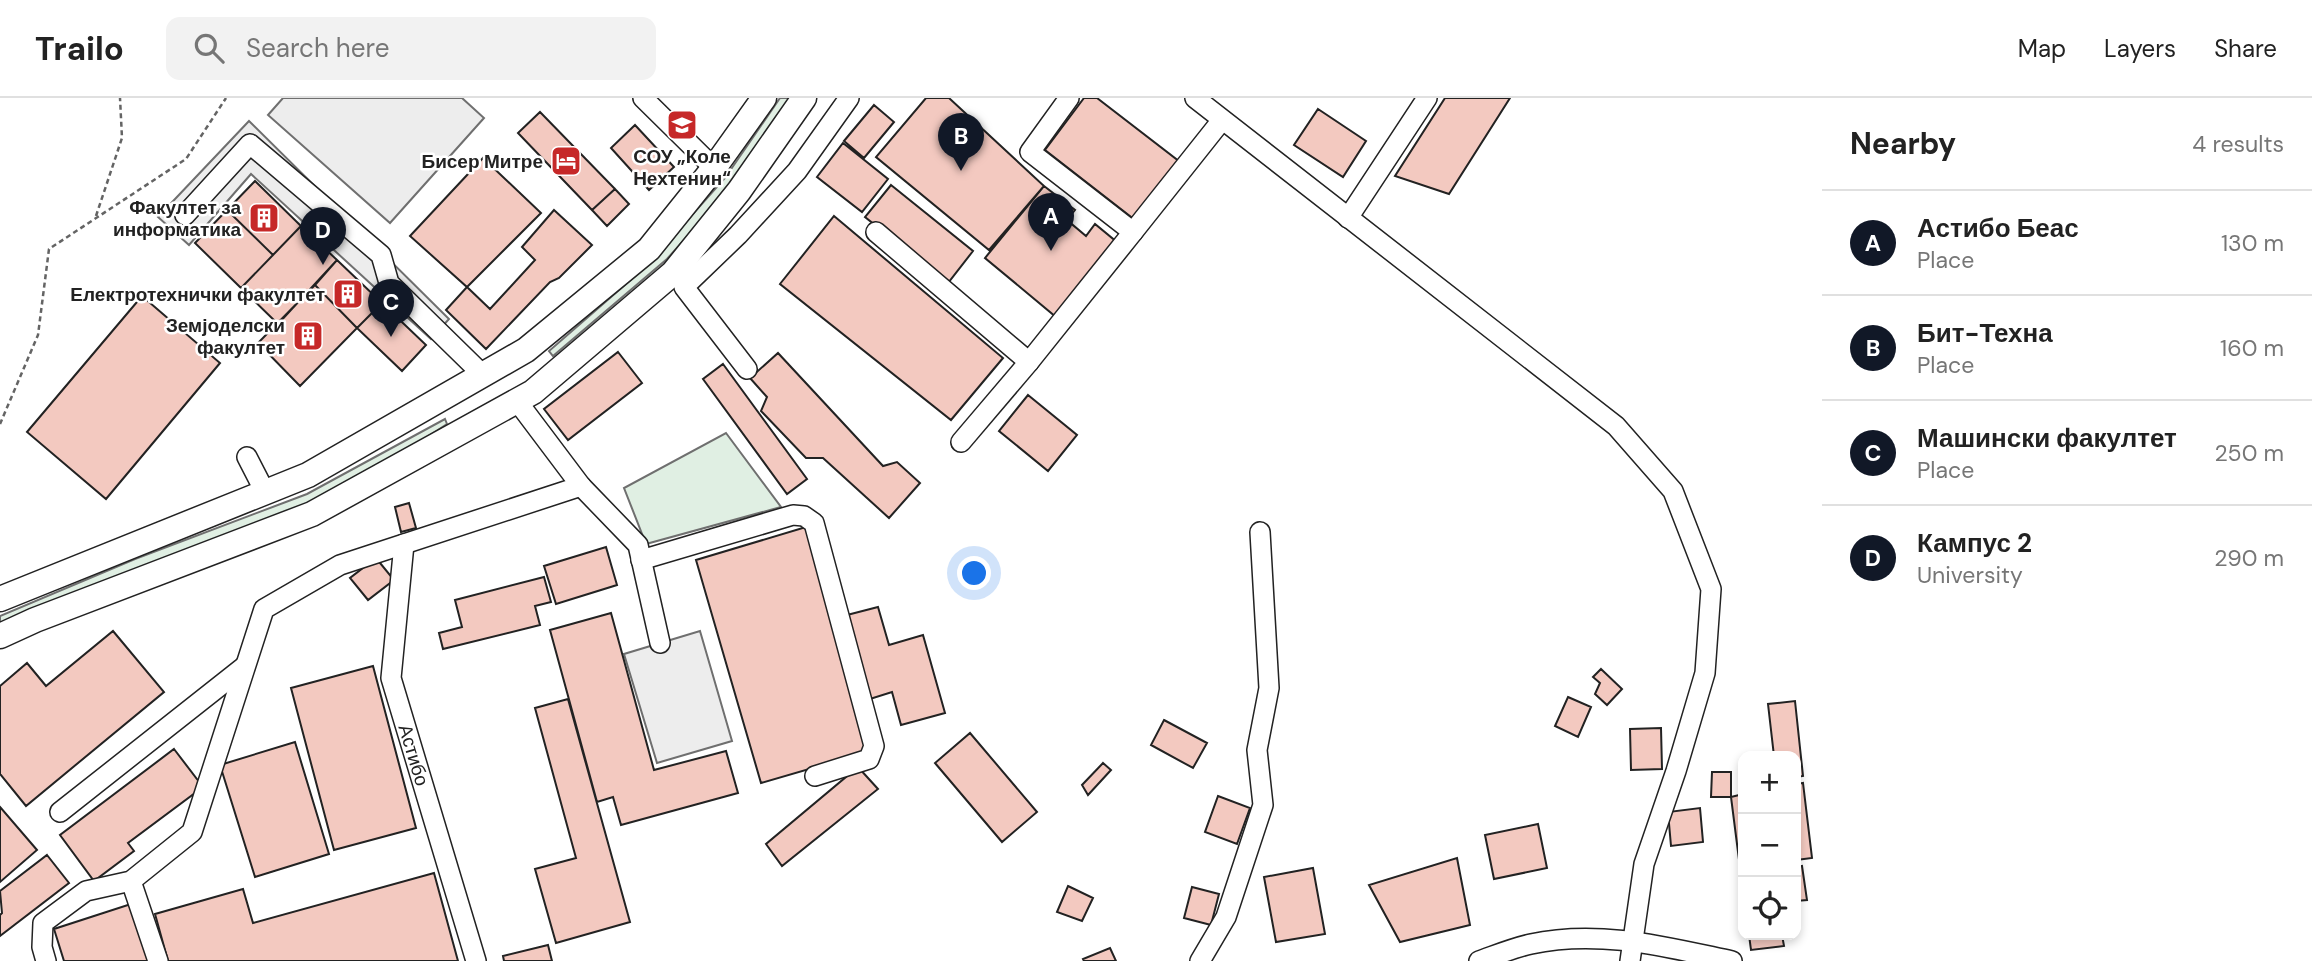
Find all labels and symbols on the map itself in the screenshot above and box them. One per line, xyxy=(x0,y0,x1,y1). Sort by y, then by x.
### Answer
school or university icon: СОУ „Коле Нехтенин“ xyxy=(665,108,699,142)
pin: B xyxy=(938,113,984,171)
hotel icon: Бисер Митре xyxy=(549,144,583,178)
place label: СОУ „Коле Нехтенин“ xyxy=(633,144,731,191)
place label: Бисер Митре xyxy=(421,149,543,174)
pin: A xyxy=(1028,193,1074,251)
place label: Факултет за информатика xyxy=(113,195,241,242)
building icon: Факултет за информатика xyxy=(247,201,281,235)
pin: D xyxy=(300,207,346,265)
building icon: Електротехнички факултет xyxy=(331,277,365,311)
pin: C xyxy=(368,279,414,337)
place label: Електротехнички факултет xyxy=(70,282,325,307)
place label: Земјоделски факултет xyxy=(166,313,285,360)
building icon: Земјоделски факултет xyxy=(291,319,325,353)
your location xyxy=(957,556,991,590)
street label: Астибо xyxy=(393,721,435,789)

